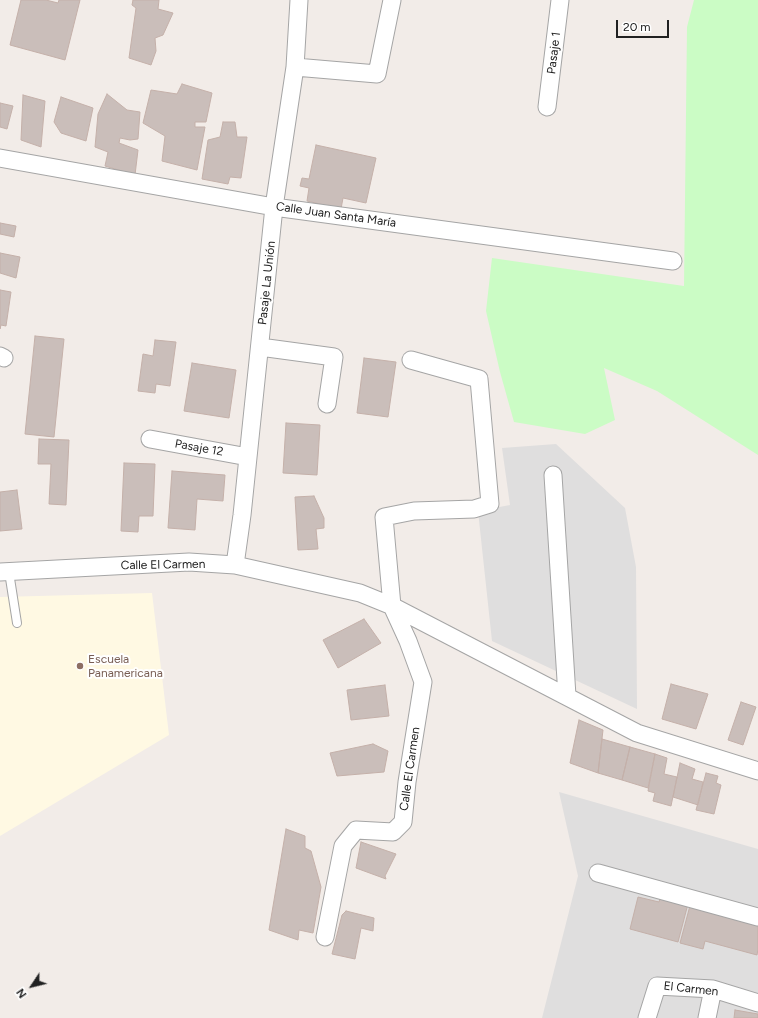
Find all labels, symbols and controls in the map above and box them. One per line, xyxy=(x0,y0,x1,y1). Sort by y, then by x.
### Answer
scale bar xyxy=(618,12,671,38)
text: 20 m xyxy=(623,20,651,34)
street label: Pasaje 1 xyxy=(544,31,564,75)
street label: Calle Juan Santa María xyxy=(275,199,397,231)
street label: Pasaje La Unión xyxy=(255,240,279,326)
street label: Pasaje 12 xyxy=(174,437,224,459)
street label: Calle El Carmen xyxy=(121,557,205,573)
place label: Escuela Panamericana xyxy=(88,652,163,680)
marker: Escuela Panamericana xyxy=(75,661,85,671)
street label: Calle El Carmen xyxy=(397,726,423,812)
north arrow xyxy=(12,966,52,1006)
street label: El Carmen xyxy=(663,979,719,999)
text: N xyxy=(14,986,30,1000)

